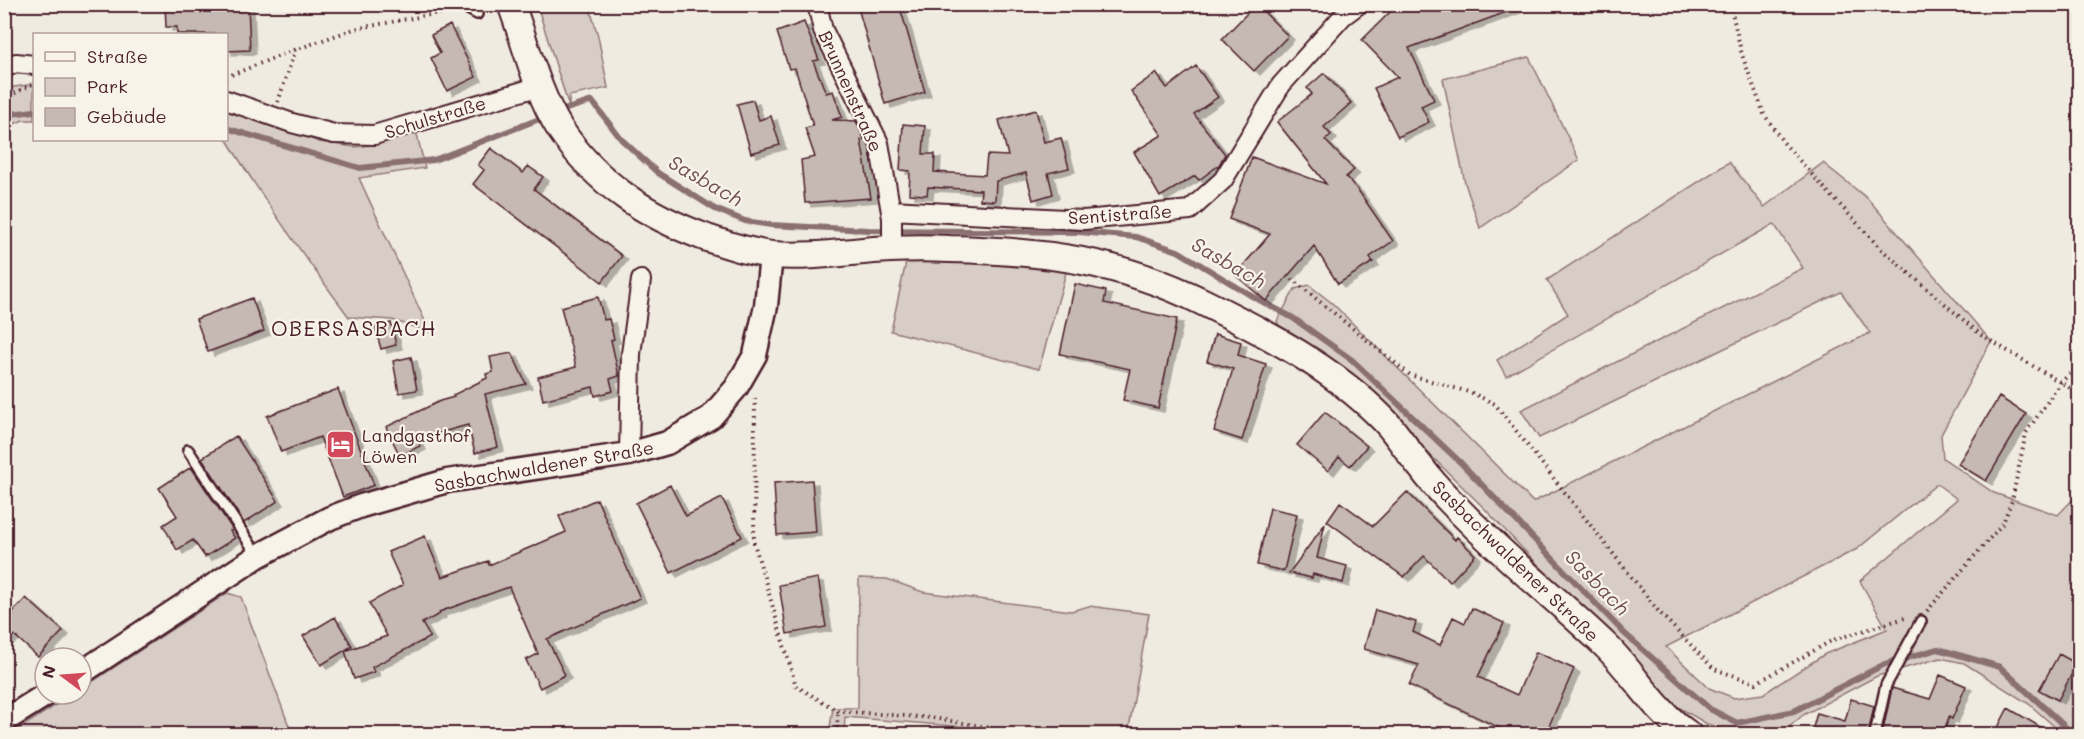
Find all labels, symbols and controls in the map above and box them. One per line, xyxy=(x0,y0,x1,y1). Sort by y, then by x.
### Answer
street label: Brunnenstraße xyxy=(813,26,889,156)
legend xyxy=(33,33,228,141)
text: Straße xyxy=(87,44,148,68)
text: Park xyxy=(87,74,128,98)
street label: Schulstraße xyxy=(381,90,489,144)
text: Gebäude xyxy=(87,104,167,128)
water label: Sasbach xyxy=(664,148,748,212)
street label: Sentistraße xyxy=(1067,198,1173,230)
water label: Sasbach xyxy=(1187,230,1271,294)
district label: OBERSASBACH xyxy=(271,314,437,341)
place label: Landgasthof Löwen xyxy=(362,423,471,468)
hotel icon: Landgasthof Löwen xyxy=(325,429,357,461)
street label: Sasbachwaldener Straße xyxy=(432,435,656,497)
street label: Sasbachwaldener Straße xyxy=(1428,476,1604,646)
water label: Sasbach xyxy=(1561,544,1635,620)
north arrow xyxy=(33,646,93,706)
text: N xyxy=(36,663,60,680)

